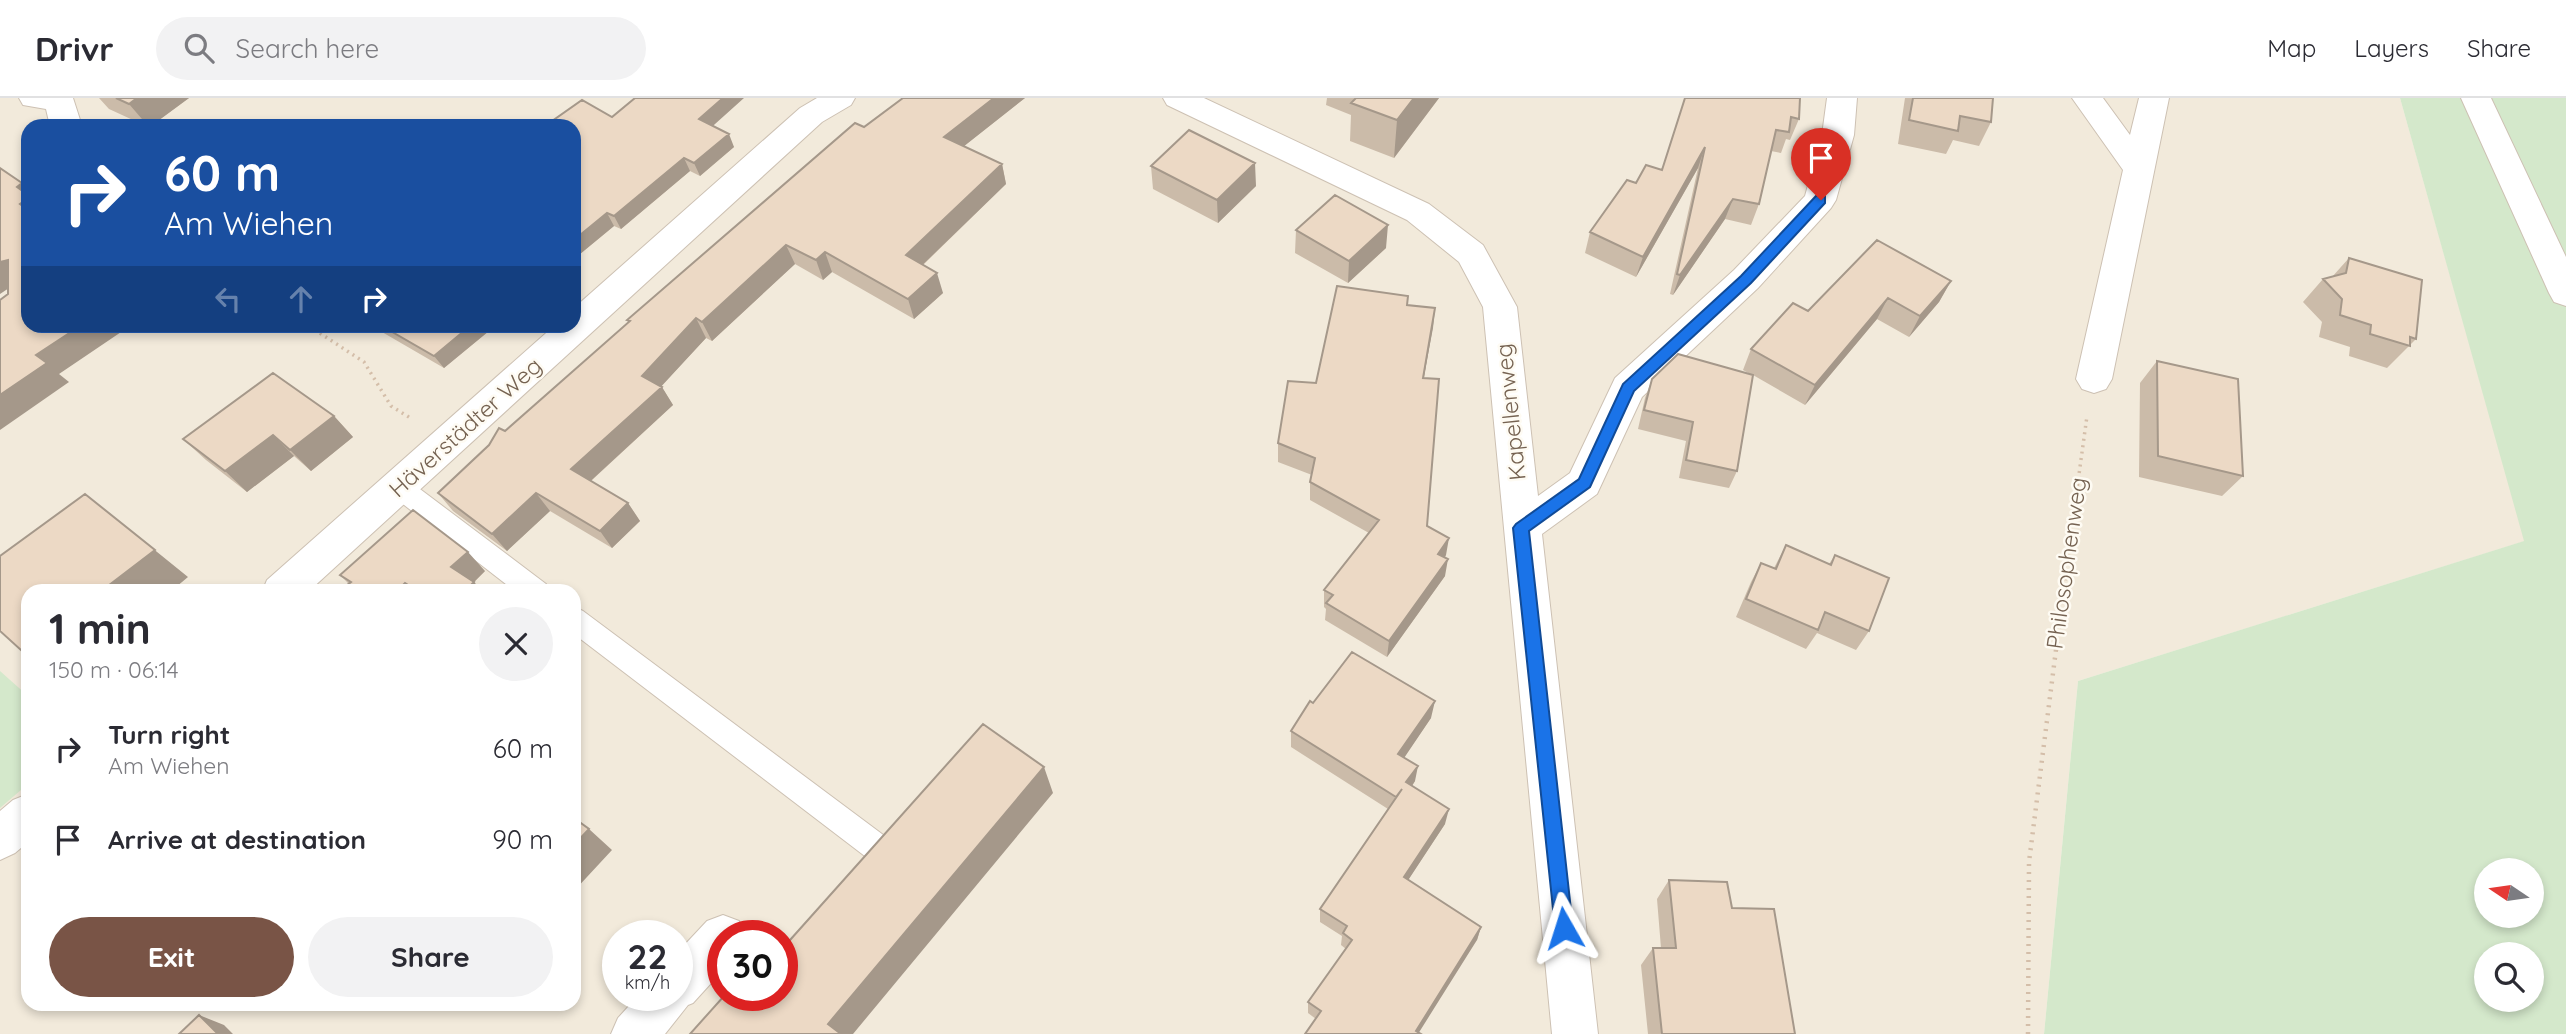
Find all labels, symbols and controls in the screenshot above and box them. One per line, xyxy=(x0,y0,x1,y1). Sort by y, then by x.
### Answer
search box xyxy=(156,17,646,80)
text: Drivr xyxy=(35,28,114,69)
icon: search xyxy=(180,29,218,67)
text: Search here xyxy=(236,32,379,65)
text: Map xyxy=(2267,33,2316,63)
text: Layers xyxy=(2354,33,2429,63)
text: Share xyxy=(2467,33,2531,63)
pin xyxy=(1791,128,1851,200)
icon: arrive xyxy=(1802,139,1840,177)
text: 60 m xyxy=(164,142,280,203)
icon: right xyxy=(49,147,140,238)
text: Am Wiehen xyxy=(164,203,333,243)
icon: left xyxy=(209,280,247,318)
icon: ahead xyxy=(282,280,320,318)
icon: right xyxy=(355,280,393,318)
street label: Kapellenweg xyxy=(1488,342,1532,482)
street label: Häverstädter Weg xyxy=(383,351,547,503)
street label: Philosophenweg xyxy=(2040,475,2092,651)
text: 1 min xyxy=(49,602,151,655)
button: close xyxy=(479,607,553,681)
text: 150 m · 06:14 xyxy=(49,655,179,684)
text: Turn right xyxy=(108,718,230,751)
icon: right xyxy=(49,730,87,768)
text: 60 m xyxy=(493,732,553,765)
text: Am Wiehen xyxy=(108,751,230,780)
icon: arrive xyxy=(49,821,87,859)
text: Arrive at destination xyxy=(108,823,366,856)
text: 90 m xyxy=(492,823,553,856)
north arrow xyxy=(2474,858,2544,928)
map controls xyxy=(2474,858,2544,1012)
position arrow xyxy=(1527,891,1601,965)
button: Exit xyxy=(49,917,294,997)
button: Share xyxy=(308,917,553,997)
speed limit sign: 30 xyxy=(707,920,798,1011)
text: 22 xyxy=(628,934,667,978)
button: search xyxy=(2474,942,2544,1012)
text: km/h xyxy=(625,971,670,994)

